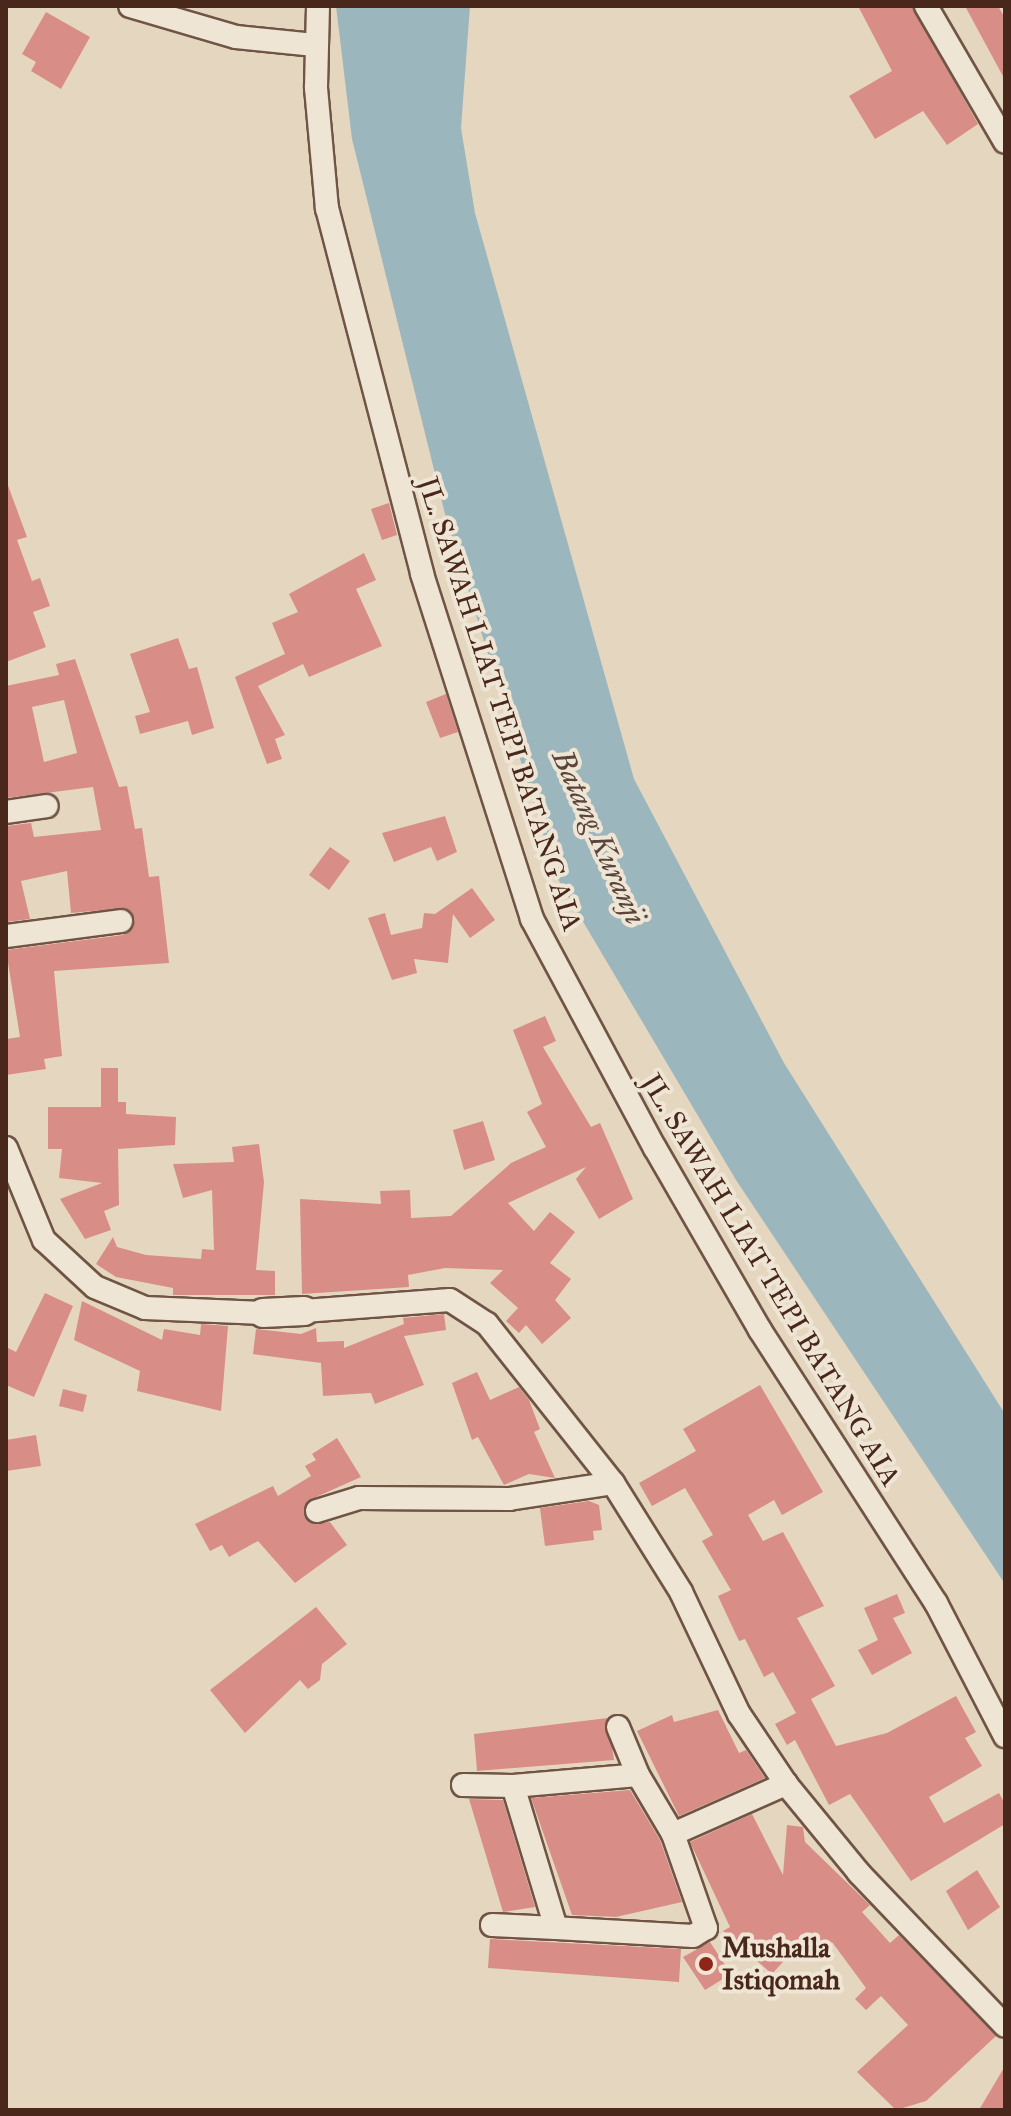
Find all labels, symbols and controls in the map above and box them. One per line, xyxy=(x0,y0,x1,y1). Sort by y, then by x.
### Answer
street label: JL. SAWAH LIAT TEPI BATANG AIA xyxy=(411,473,589,935)
water label: Batang Kuranji xyxy=(544,744,654,930)
street label: JL. SAWAH LIAT TEPI BATANG AIA xyxy=(634,1068,908,1492)
place label: Mushalla Istiqomah xyxy=(722,1931,840,1997)
marker: Mushalla Istiqomah xyxy=(697,1955,715,1973)

